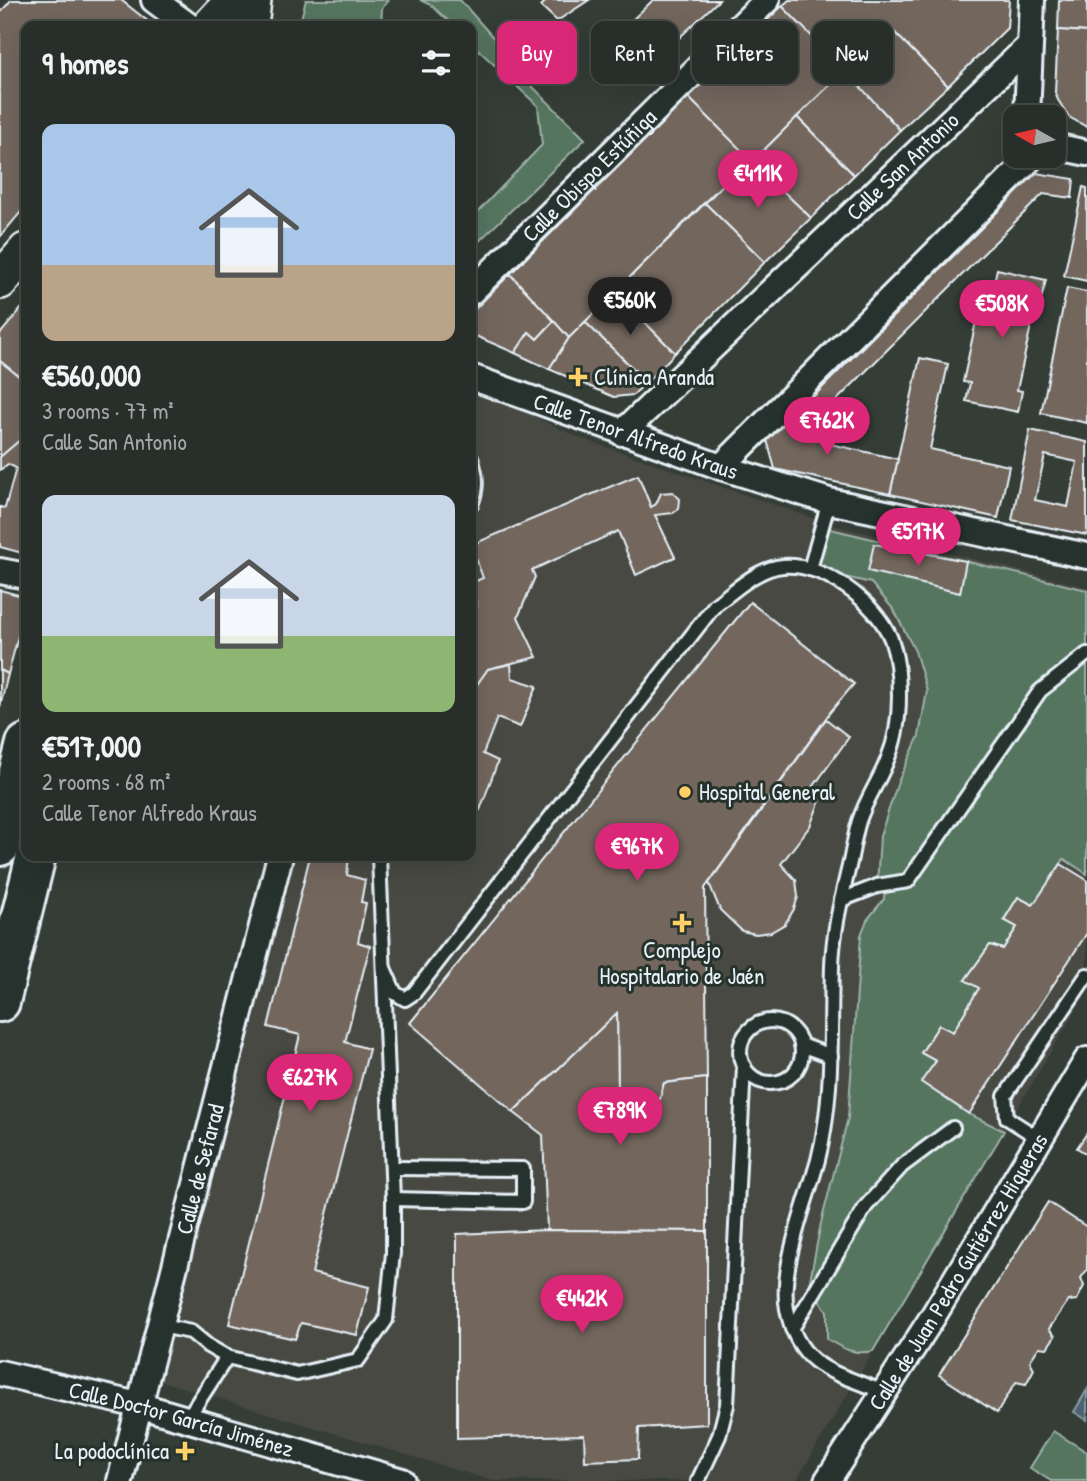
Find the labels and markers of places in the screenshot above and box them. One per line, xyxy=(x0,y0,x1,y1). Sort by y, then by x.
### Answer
pin: €411K xyxy=(709,150,807,210)
pin: €560K xyxy=(581,278,679,337)
pin: €508K xyxy=(953,280,1051,340)
place label: Clínica Aranda xyxy=(594,361,714,392)
marker: Clínica Aranda xyxy=(568,367,588,387)
pin: €762K xyxy=(778,398,876,457)
pin: €517K xyxy=(869,508,967,568)
place label: Hospital General xyxy=(699,776,836,807)
marker: Hospital General xyxy=(677,784,693,800)
pin: €967K xyxy=(588,824,686,883)
marker: Complejo Hospitalario de Jaén xyxy=(672,913,692,933)
place label: Complejo Hospitalario de Jaén xyxy=(599,934,765,991)
pin: €627K xyxy=(261,1054,359,1114)
pin: €789K xyxy=(571,1088,669,1147)
pin: €442K xyxy=(533,1276,631,1335)
place label: La podoclínica xyxy=(55,1435,169,1466)
marker: La podoclínica xyxy=(175,1441,195,1461)

